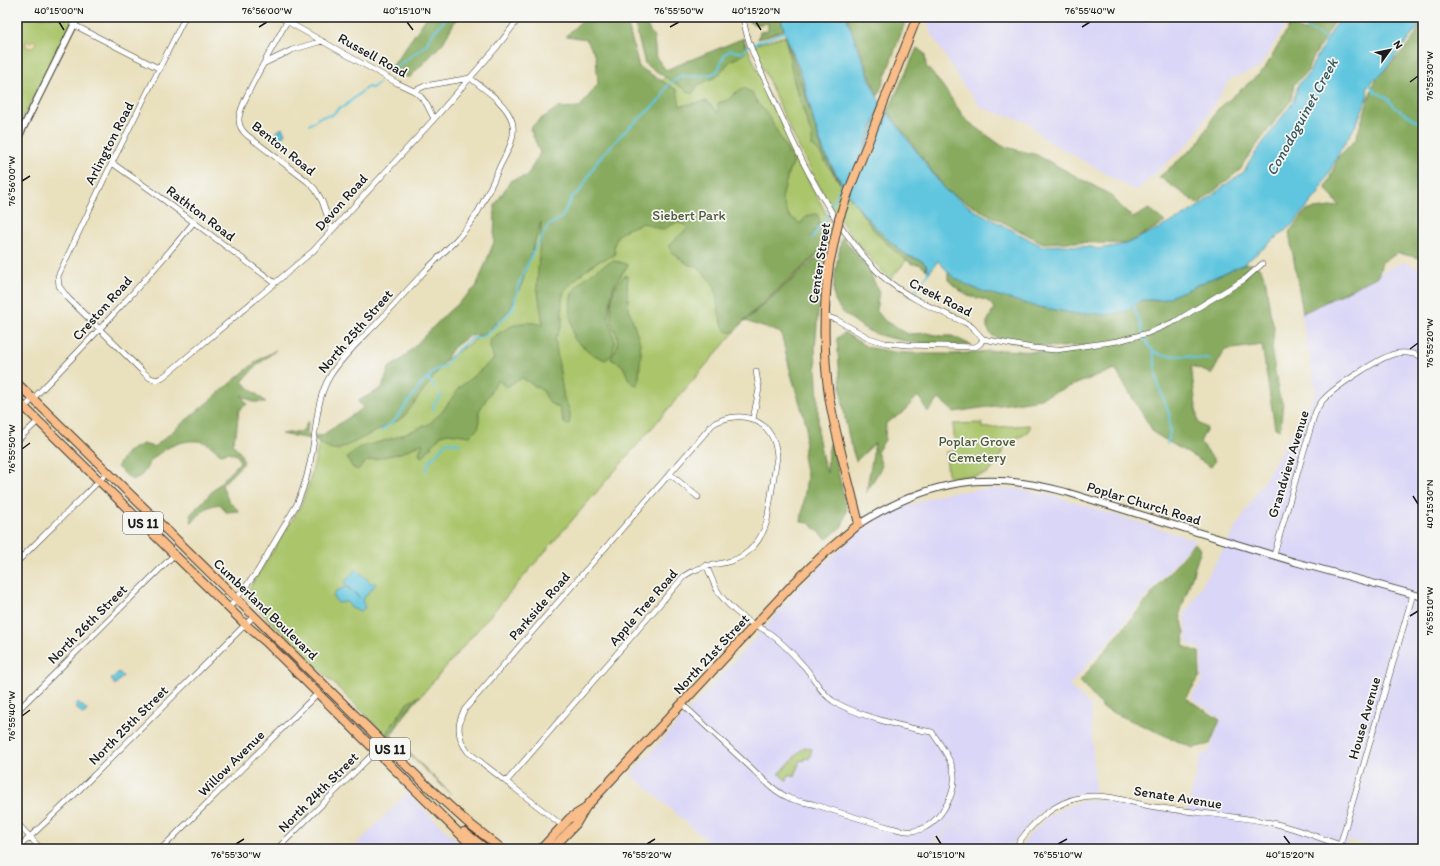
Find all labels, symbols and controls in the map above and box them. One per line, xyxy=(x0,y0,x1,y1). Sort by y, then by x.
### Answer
text: 40°15'00"N xyxy=(34,4,84,17)
text: 76°56'00"W xyxy=(242,4,293,17)
text: 40°15'10"N xyxy=(383,4,431,17)
text: 76°55'50"W xyxy=(654,4,704,17)
text: 40°15'20"N xyxy=(732,4,781,17)
text: 76°55'40"W xyxy=(1065,4,1115,17)
street label: Russell Road xyxy=(335,29,411,82)
north arrow xyxy=(1370,30,1410,70)
text: N xyxy=(1390,38,1405,51)
text: 76°55'30"W xyxy=(1423,51,1436,101)
water label: Conodoguinet Creek xyxy=(1262,54,1342,179)
street label: Arlington Road xyxy=(81,98,138,188)
street label: Benton Road xyxy=(248,117,319,180)
text: 76°56'00"W xyxy=(5,155,18,206)
street label: Devon Road xyxy=(311,170,372,234)
street label: Rathton Road xyxy=(163,182,239,245)
park label: Siebert Park xyxy=(652,207,726,224)
street label: Center Street xyxy=(805,222,834,305)
street label: Creston Road xyxy=(69,272,136,344)
street label: Creek Road xyxy=(906,274,976,321)
street label: North 25th Street xyxy=(314,286,396,377)
text: 76°55'20"W xyxy=(1423,318,1436,368)
street label: Grandview Avenue xyxy=(1264,408,1313,520)
text: 76°55'50"W xyxy=(5,424,18,474)
park label: Poplar Grove Cemetery xyxy=(938,433,1016,466)
street label: Poplar Church Road xyxy=(1085,478,1203,529)
text: 40°15'30"N xyxy=(1423,479,1436,528)
road number: US 11 xyxy=(123,512,163,534)
street label: Cumberland Boulevard xyxy=(210,555,322,664)
street label: Apple Tree Road xyxy=(605,565,682,649)
street label: Parkside Road xyxy=(505,568,574,644)
street label: North 26th Street xyxy=(44,581,131,668)
text: 76°55'10"W xyxy=(1423,586,1436,635)
street label: North 21st Street xyxy=(670,611,753,698)
street label: House Avenue xyxy=(1345,675,1384,761)
street label: North 25th Street xyxy=(85,682,172,769)
text: 76°55'40"W xyxy=(5,691,18,741)
street label: Willow Avenue xyxy=(195,726,268,800)
road number: US 11 xyxy=(370,738,410,760)
street label: North 24th Street xyxy=(275,749,362,836)
street label: Senate Avenue xyxy=(1133,782,1223,813)
text: 76°55'30"W xyxy=(211,848,261,861)
text: 76°55'20"W xyxy=(622,848,672,861)
text: 40°15'10"N xyxy=(917,848,965,861)
text: 76°55'10"W xyxy=(1034,848,1083,861)
text: 40°15'20"N xyxy=(1266,848,1315,861)

